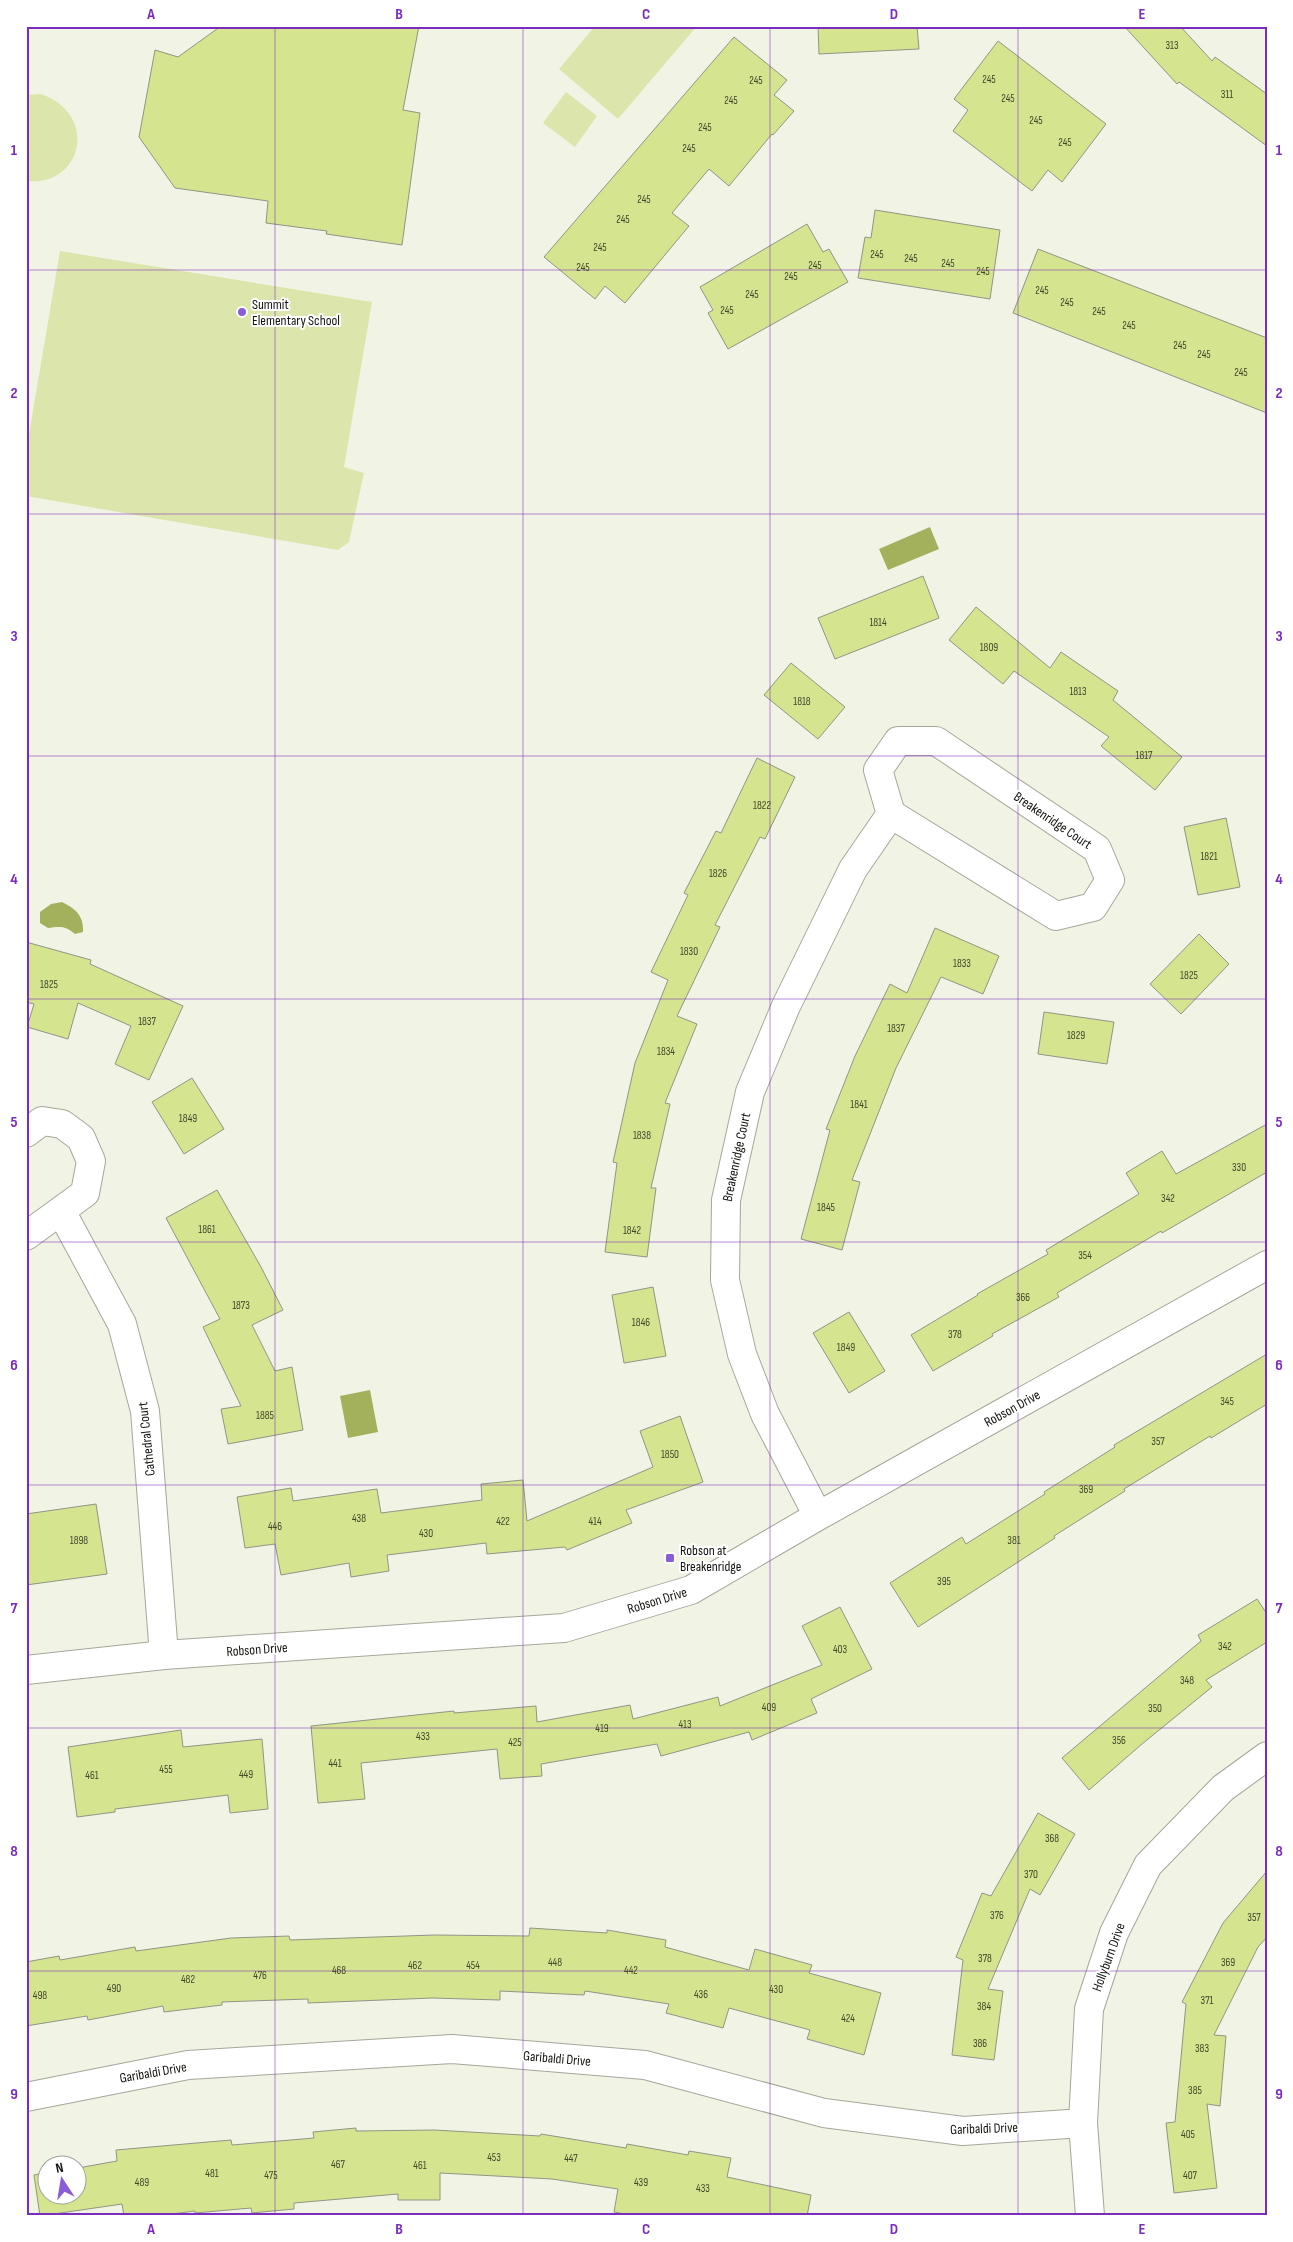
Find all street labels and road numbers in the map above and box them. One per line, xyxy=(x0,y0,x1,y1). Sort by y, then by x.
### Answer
street label: Breakenridge Court xyxy=(1010,788,1095,853)
street label: Breakenridge Court xyxy=(719,1111,754,1203)
street label: Robson Drive xyxy=(981,1386,1043,1431)
street label: Cathedral Court xyxy=(134,1401,159,1477)
street label: Robson Drive xyxy=(625,1583,689,1618)
street label: Robson Drive xyxy=(226,1639,288,1660)
street label: Hollyburn Drive xyxy=(1088,1920,1129,1994)
street label: Garibaldi Drive xyxy=(522,2047,591,2070)
street label: Garibaldi Drive xyxy=(118,2058,188,2087)
street label: Garibaldi Drive xyxy=(950,2119,1018,2138)

